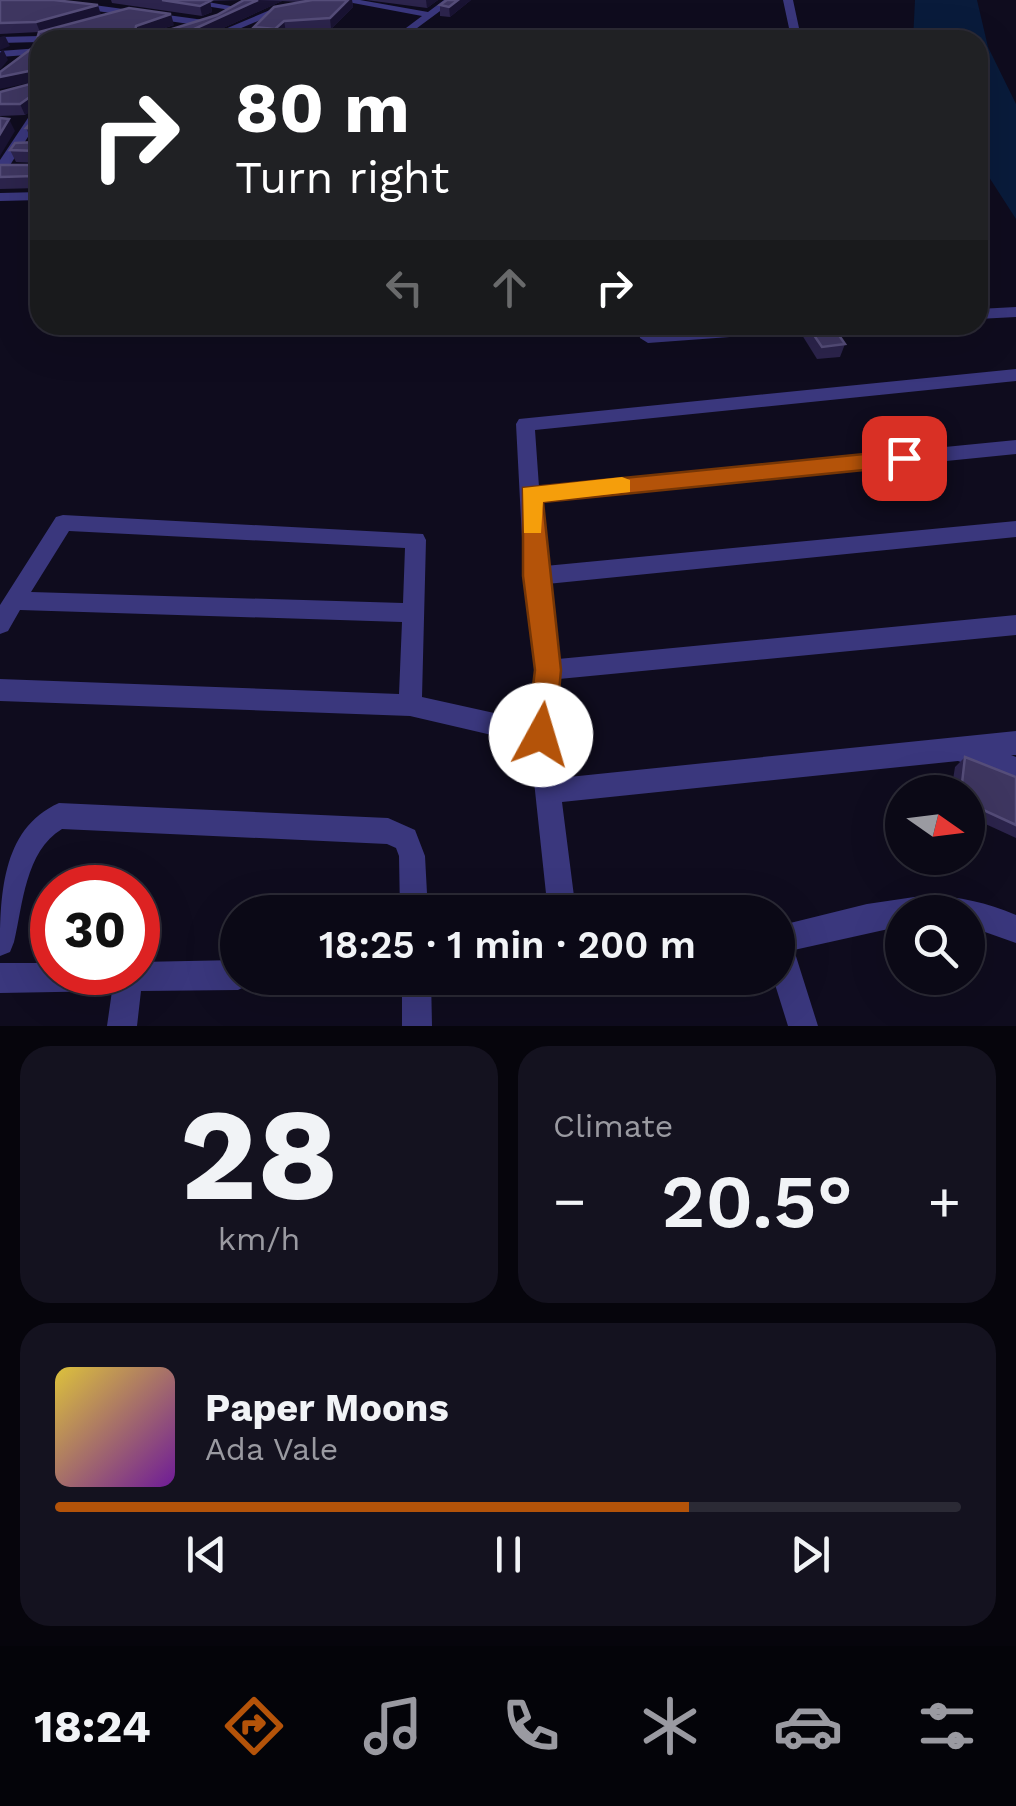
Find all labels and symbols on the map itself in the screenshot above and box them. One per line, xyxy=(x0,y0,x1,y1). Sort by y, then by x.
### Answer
pin xyxy=(862,416,947,501)
position arrow xyxy=(489,683,593,787)
north arrow xyxy=(885,775,985,875)
speed limit sign: 30 xyxy=(30,865,160,995)

